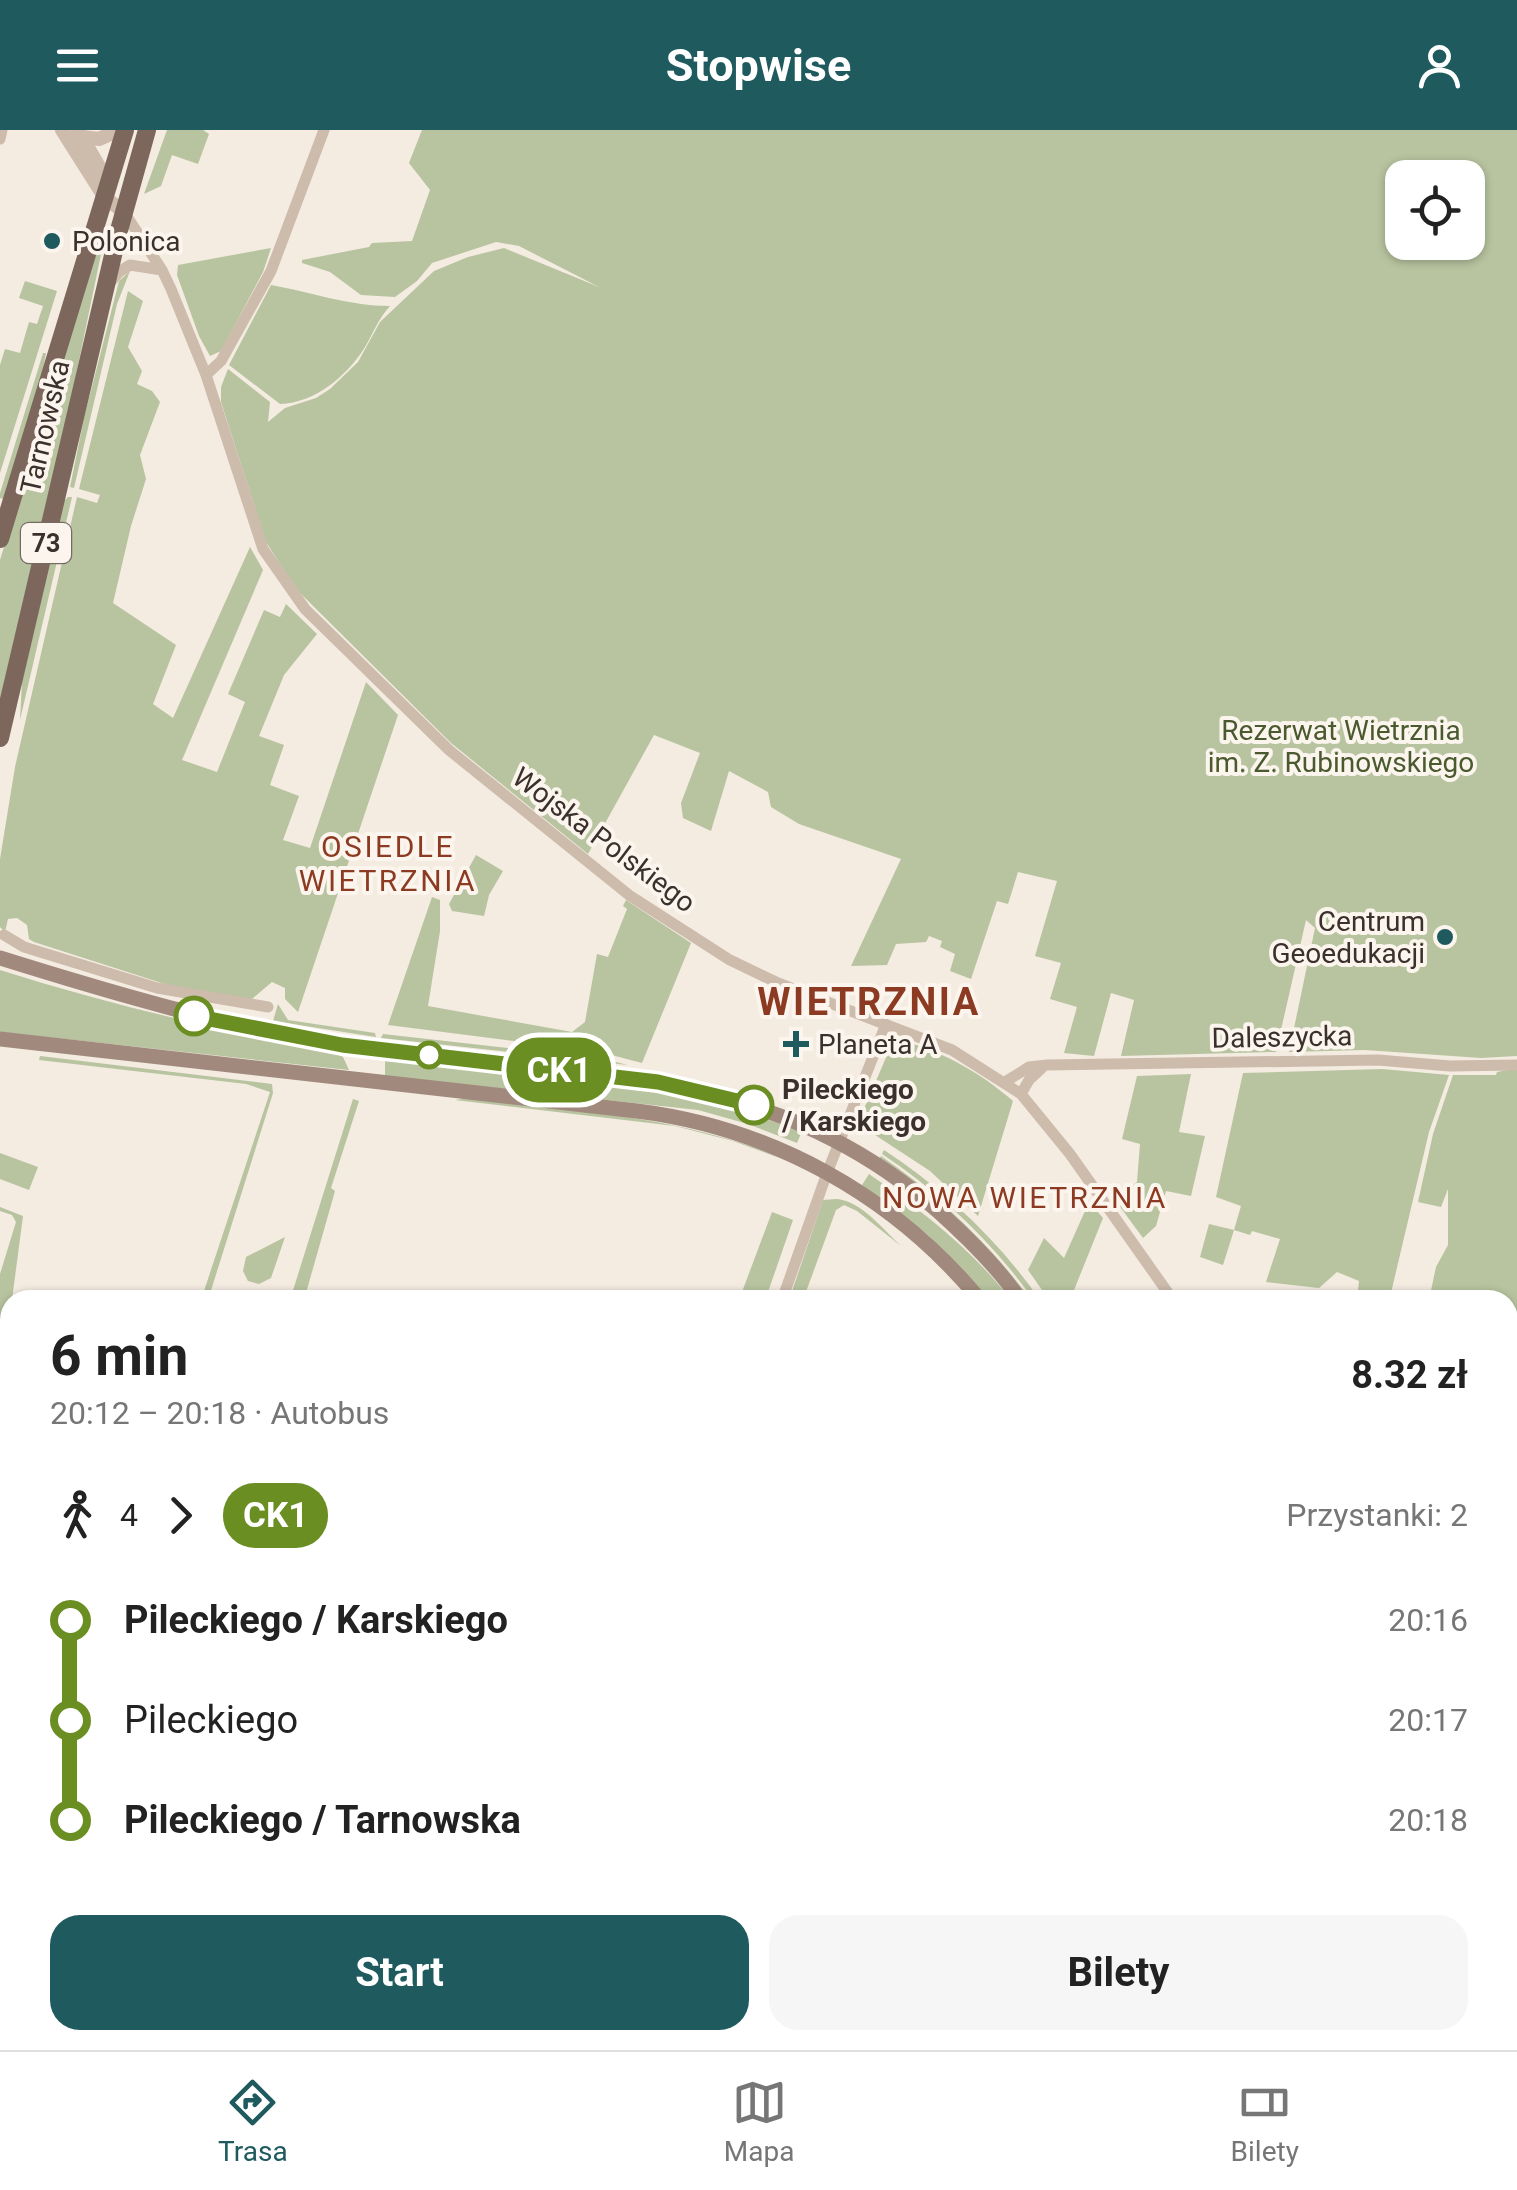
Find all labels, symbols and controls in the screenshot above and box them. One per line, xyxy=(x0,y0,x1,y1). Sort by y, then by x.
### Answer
icon: menu xyxy=(50,38,105,93)
icon: person xyxy=(1412,38,1467,93)
text: Stopwise xyxy=(666,39,851,92)
map controls xyxy=(1385,160,1485,260)
button: locate xyxy=(1385,160,1485,260)
place label: Polonica xyxy=(72,225,180,258)
marker: Polonica xyxy=(41,230,63,252)
street label: Tarnowska xyxy=(14,357,76,497)
road number: 73 xyxy=(21,523,71,563)
park label: Rezerwat Wietrznia im. Z. Rubinowskiego xyxy=(1208,714,1474,779)
street label: Wojska Polskiego xyxy=(506,761,702,919)
district label: OSIEDLE WIETRZNIA xyxy=(299,829,477,898)
place label: Centrum Geoedukacji xyxy=(1271,905,1425,970)
marker: Centrum Geoedukacji xyxy=(1434,926,1456,948)
district label: WIETRZNIA xyxy=(757,980,981,1024)
unlabelled marker xyxy=(175,997,213,1035)
street label: Daleszycka xyxy=(1211,1019,1353,1055)
place label: Planeta A xyxy=(818,1028,938,1061)
marker: Planeta A xyxy=(783,1031,809,1057)
line badge: CK1 xyxy=(502,1038,616,1102)
unlabelled marker xyxy=(416,1042,442,1068)
text: CK1 xyxy=(526,1050,592,1091)
place label: Pileckiego / Karskiego xyxy=(781,1073,926,1138)
marker: Pileckiego / Karskiego xyxy=(735,1086,773,1124)
district label: NOWA WIETRZNIA xyxy=(882,1180,1168,1215)
text: 6 min xyxy=(50,1324,188,1388)
text: 8.32 zł xyxy=(1351,1353,1468,1397)
text: 20:12 – 20:18 · Autobus xyxy=(50,1394,389,1432)
icon: walk xyxy=(50,1488,105,1543)
icon: forward xyxy=(153,1488,208,1543)
text: CK1 xyxy=(243,1495,308,1536)
text: 4 xyxy=(120,1496,138,1534)
text: Przystanki: 2 xyxy=(1286,1496,1468,1534)
text: Pileckiego / Karskiego xyxy=(124,1598,508,1642)
text: 20:16 xyxy=(1388,1601,1468,1639)
text: Pileckiego xyxy=(124,1698,298,1742)
text: 20:17 xyxy=(1388,1701,1468,1739)
text: Pileckiego / Tarnowska xyxy=(124,1798,521,1842)
text: 20:18 xyxy=(1388,1801,1468,1839)
button: Start xyxy=(50,1915,749,2030)
button: Bilety xyxy=(769,1915,1468,2030)
tab: Trasa xyxy=(218,2075,288,2168)
tab: Mapa xyxy=(724,2075,794,2168)
tab: Bilety xyxy=(1231,2075,1299,2168)

